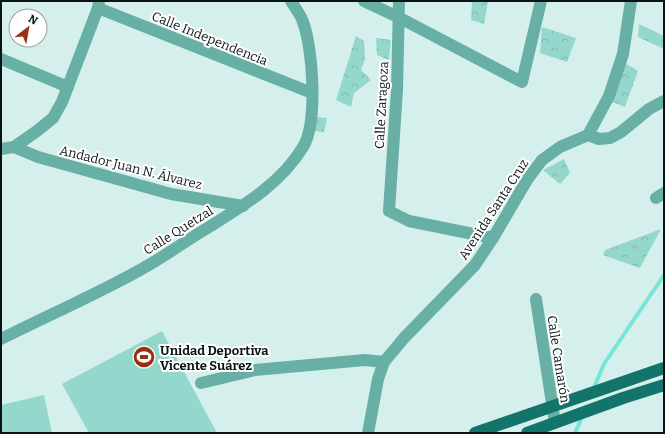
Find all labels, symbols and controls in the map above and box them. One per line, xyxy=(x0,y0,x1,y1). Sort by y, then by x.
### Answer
north arrow xyxy=(8,8,48,48)
street label: Calle Independencia xyxy=(150,8,270,69)
text: N xyxy=(26,12,40,28)
street label: Calle Zaragoza xyxy=(372,61,391,149)
street label: Andador Juan N. Álvarez xyxy=(58,143,204,192)
street label: Avenida Santa Cruz xyxy=(455,156,531,262)
street label: Calle Quetzal xyxy=(141,203,216,258)
street label: Calle Camarón xyxy=(544,314,573,405)
place label: Unidad Deportiva Vicente Suárez xyxy=(160,343,269,373)
sports icon: Unidad Deportiva Vicente Suárez xyxy=(131,344,157,370)

